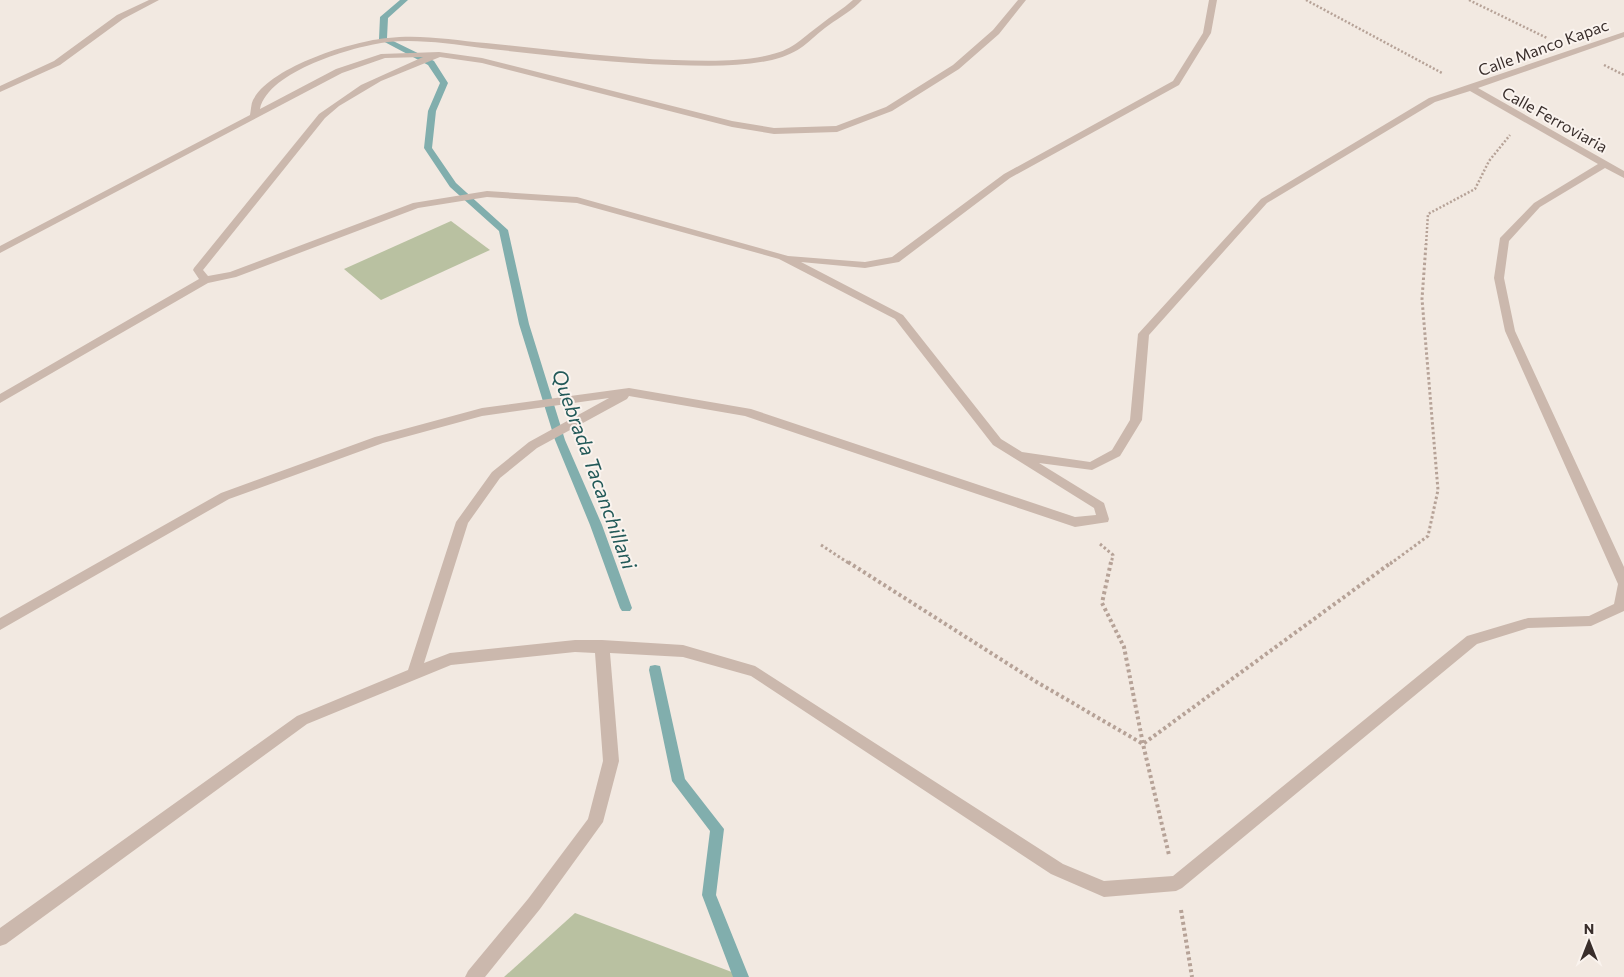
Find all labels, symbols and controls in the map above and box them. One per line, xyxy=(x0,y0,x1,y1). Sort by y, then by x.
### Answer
street label: Calle Manco Kapac xyxy=(1475,15,1611,79)
street label: Calle Ferroviaria xyxy=(1499,82,1611,156)
water label: Quebrada Tacanchillani xyxy=(548,366,643,573)
north arrow xyxy=(1564,917,1614,967)
text: N xyxy=(1584,920,1594,937)

